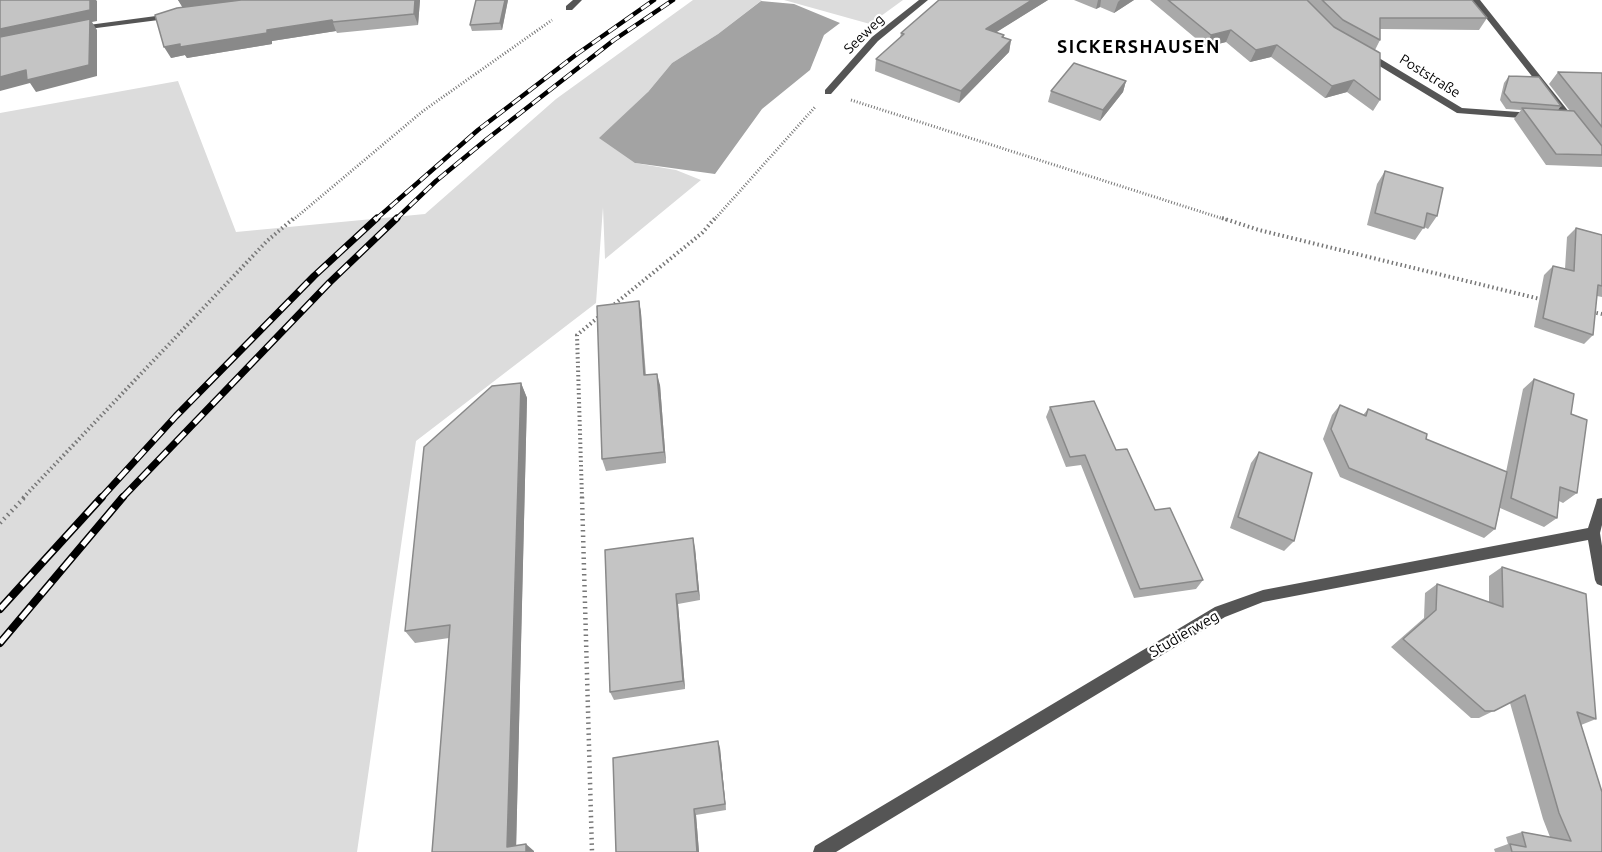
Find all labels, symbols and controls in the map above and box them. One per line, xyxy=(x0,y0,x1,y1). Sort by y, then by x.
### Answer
street label: Seeweg xyxy=(840,11,888,57)
district label: SICKERSHAUSEN xyxy=(1057,36,1221,58)
street label: Poststraße xyxy=(1397,51,1463,101)
street label: Studierweg xyxy=(1146,607,1222,661)

